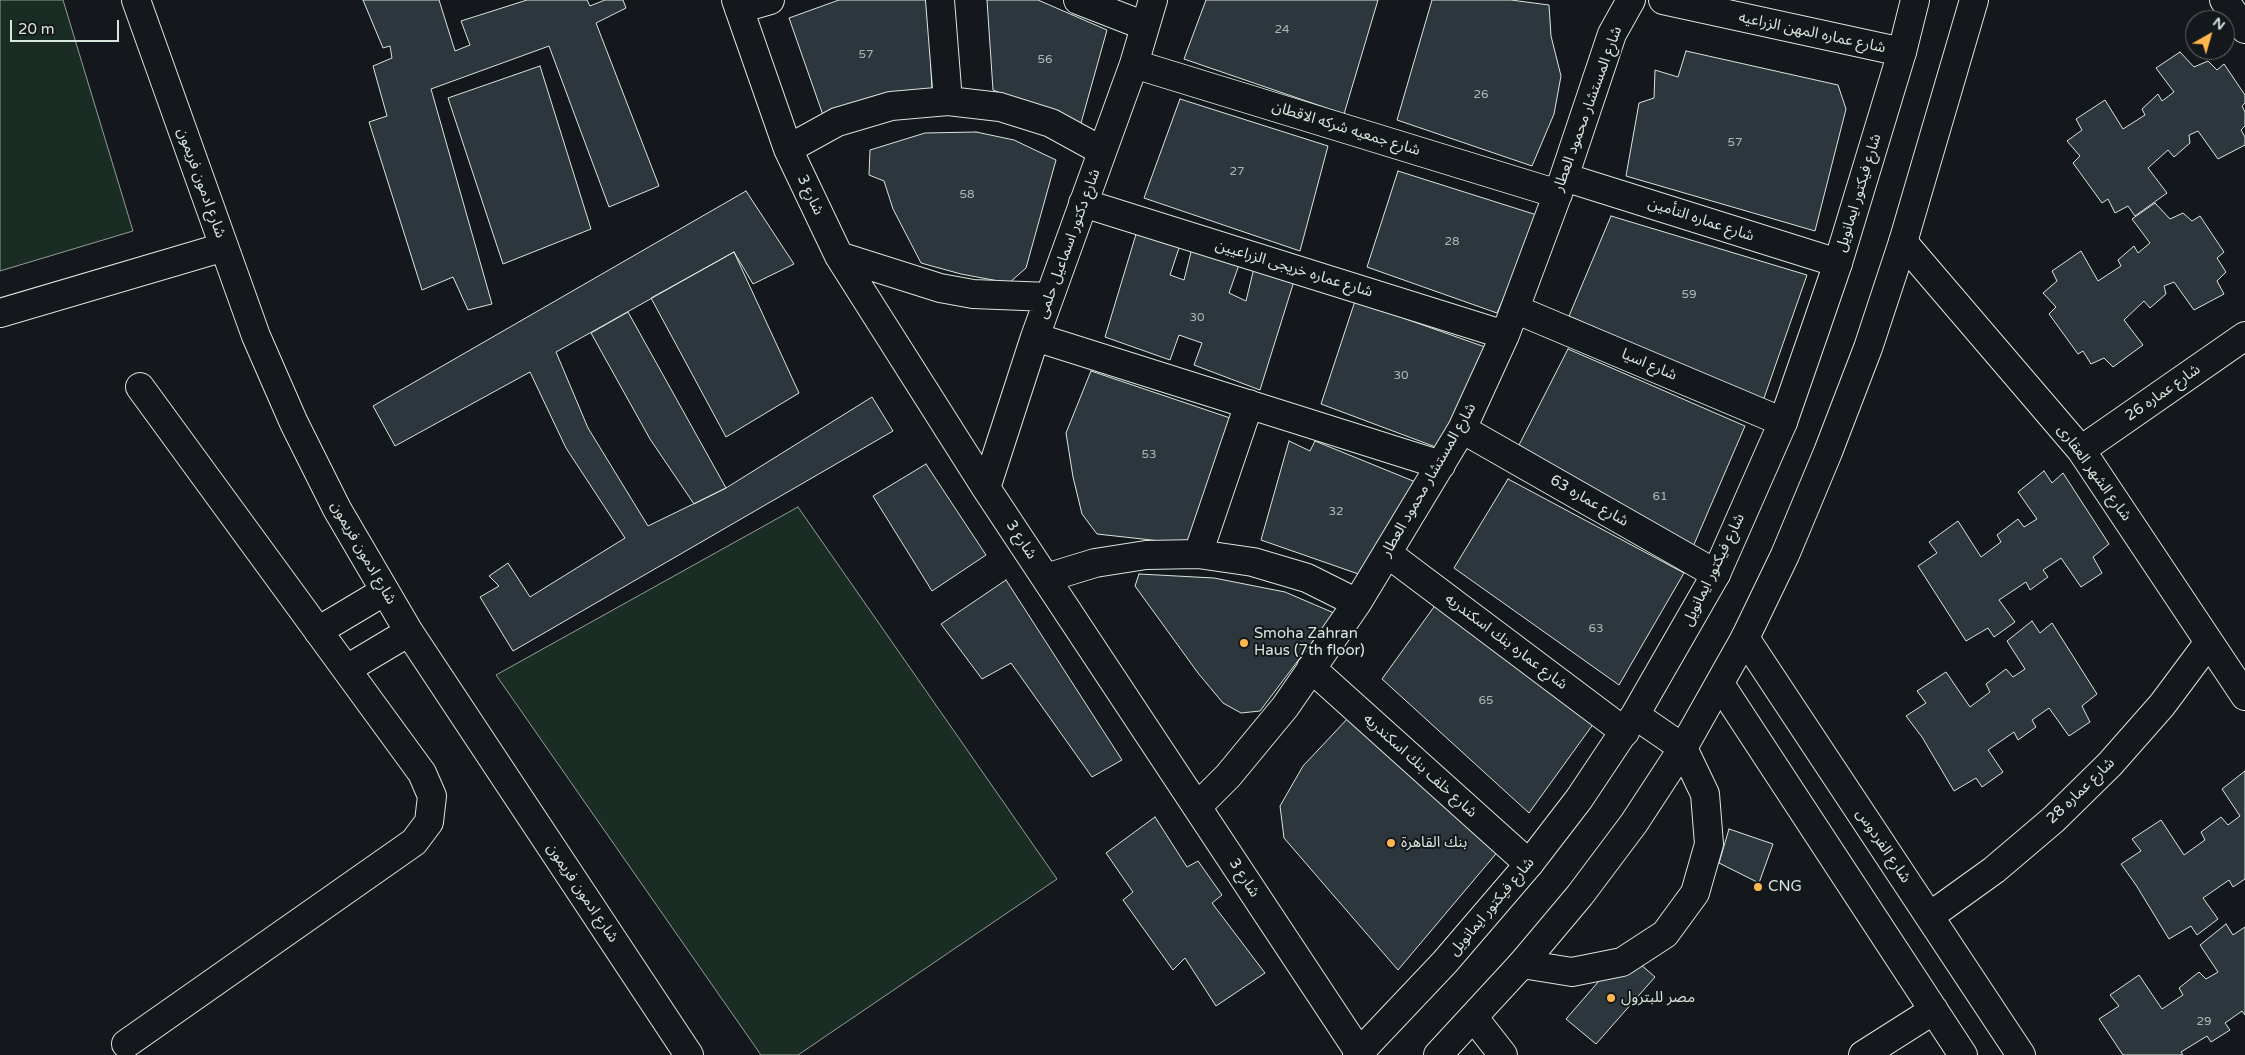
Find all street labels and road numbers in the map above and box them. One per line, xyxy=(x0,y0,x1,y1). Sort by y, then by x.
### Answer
street label: شارع عماره المهن الزراعيه xyxy=(1737,9,1887,57)
street label: شارع المستشار محمود العطار xyxy=(1550,24,1626,194)
street label: شارع جمعيه شركه الاقطان xyxy=(1270,98,1422,160)
street label: شارع ادمون فريمون xyxy=(173,126,229,240)
street label: شارع فيكتور ايمانويل xyxy=(1832,132,1886,254)
street label: شارع دكتور اسماعيل حلمى xyxy=(1034,167,1104,321)
street label: شارع 3 xyxy=(793,172,827,218)
street label: شارع عماره التأمين xyxy=(1646,194,1756,246)
street label: شارع عماره خريجى الزراعيين xyxy=(1213,236,1375,302)
street label: شارع اسيا xyxy=(1619,345,1679,385)
street label: شارع عماره 26 xyxy=(2122,361,2204,425)
street label: شارع المستشار محمود العطار xyxy=(1378,400,1480,560)
street label: شارع الشهر العقارى xyxy=(2053,421,2135,525)
street label: شارع عماره 63 xyxy=(1547,471,1631,531)
street label: شارع ادمون فريمون xyxy=(326,498,400,608)
street label: شارع فيكتور ايمانويل xyxy=(1679,511,1749,629)
street label: شارع 3 xyxy=(1002,517,1040,563)
street label: شارع عماره بنك اسكندريه xyxy=(1441,590,1571,694)
street label: شارع خلف بنك اسكندريه xyxy=(1359,710,1481,822)
street label: شارع عماره 28 xyxy=(2043,754,2119,828)
street label: شارع الفردوس xyxy=(1852,806,1914,886)
street label: شارع ادمون فريمون xyxy=(542,840,622,946)
street label: شارع فيكتور ايمانويل xyxy=(1446,854,1538,960)
street label: شارع 3 xyxy=(1225,855,1263,901)

